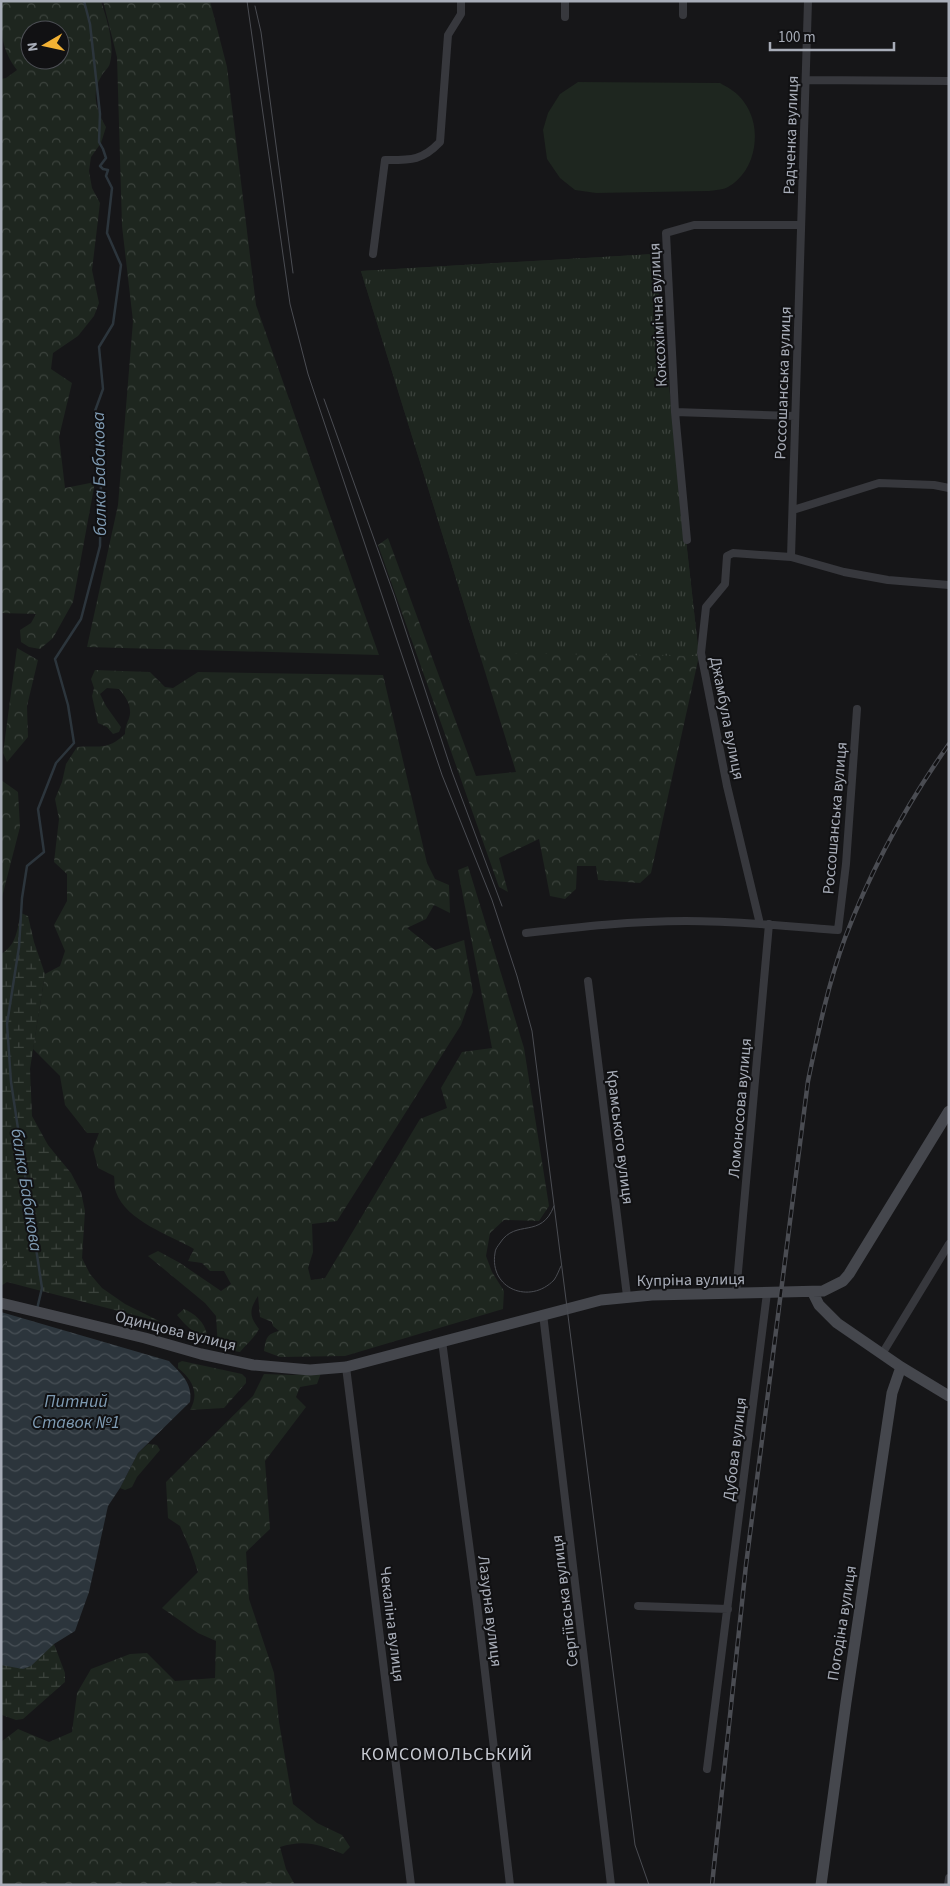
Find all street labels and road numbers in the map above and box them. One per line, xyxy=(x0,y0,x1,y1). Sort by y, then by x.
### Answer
street label: Радченка вулиця xyxy=(778,75,804,195)
street label: Коксохімічна вулиця xyxy=(643,242,673,388)
street label: Россошанська вулиця xyxy=(769,306,797,460)
street label: Джамбула вулиця xyxy=(704,655,750,782)
street label: Россошанська вулиця xyxy=(817,741,853,895)
street label: Ломоносова вулиця xyxy=(723,1037,757,1179)
street label: Крамського вулиця xyxy=(601,1069,639,1206)
street label: Купріна вулиця xyxy=(637,1268,745,1292)
street label: Одинцова вулиця xyxy=(113,1305,239,1357)
street label: Дубова вулиця xyxy=(718,1396,752,1502)
street label: Сергіївська вулиця xyxy=(546,1534,584,1668)
street label: Лазурна вулиця xyxy=(472,1554,508,1668)
street label: Погодіна вулиця xyxy=(822,1564,862,1682)
street label: Чекаліна вулиця xyxy=(374,1565,410,1683)

